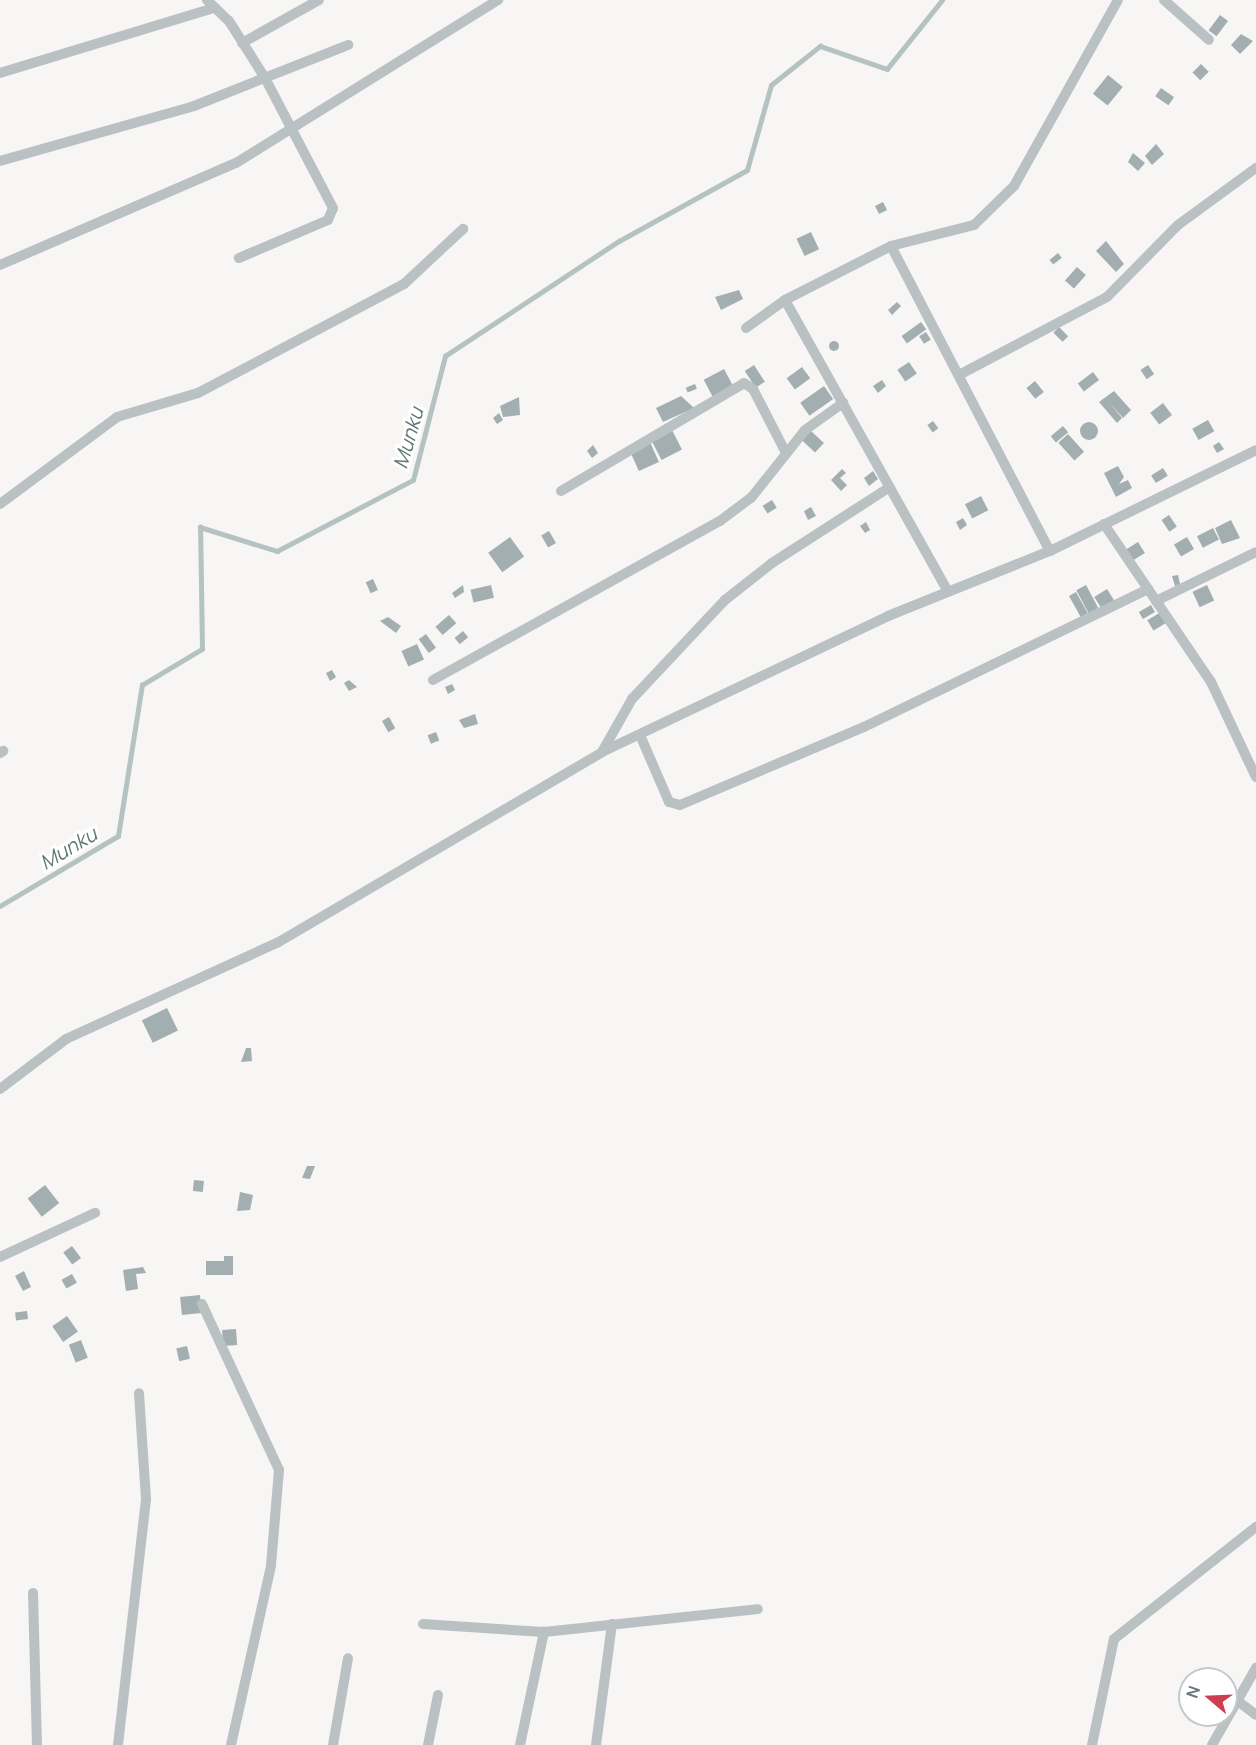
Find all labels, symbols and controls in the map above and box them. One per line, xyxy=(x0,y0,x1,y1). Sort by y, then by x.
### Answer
water label: Munku xyxy=(388,405,428,471)
water label: Munku xyxy=(35,822,101,874)
north arrow xyxy=(1178,1667,1238,1727)
text: N xyxy=(1181,1683,1205,1701)

